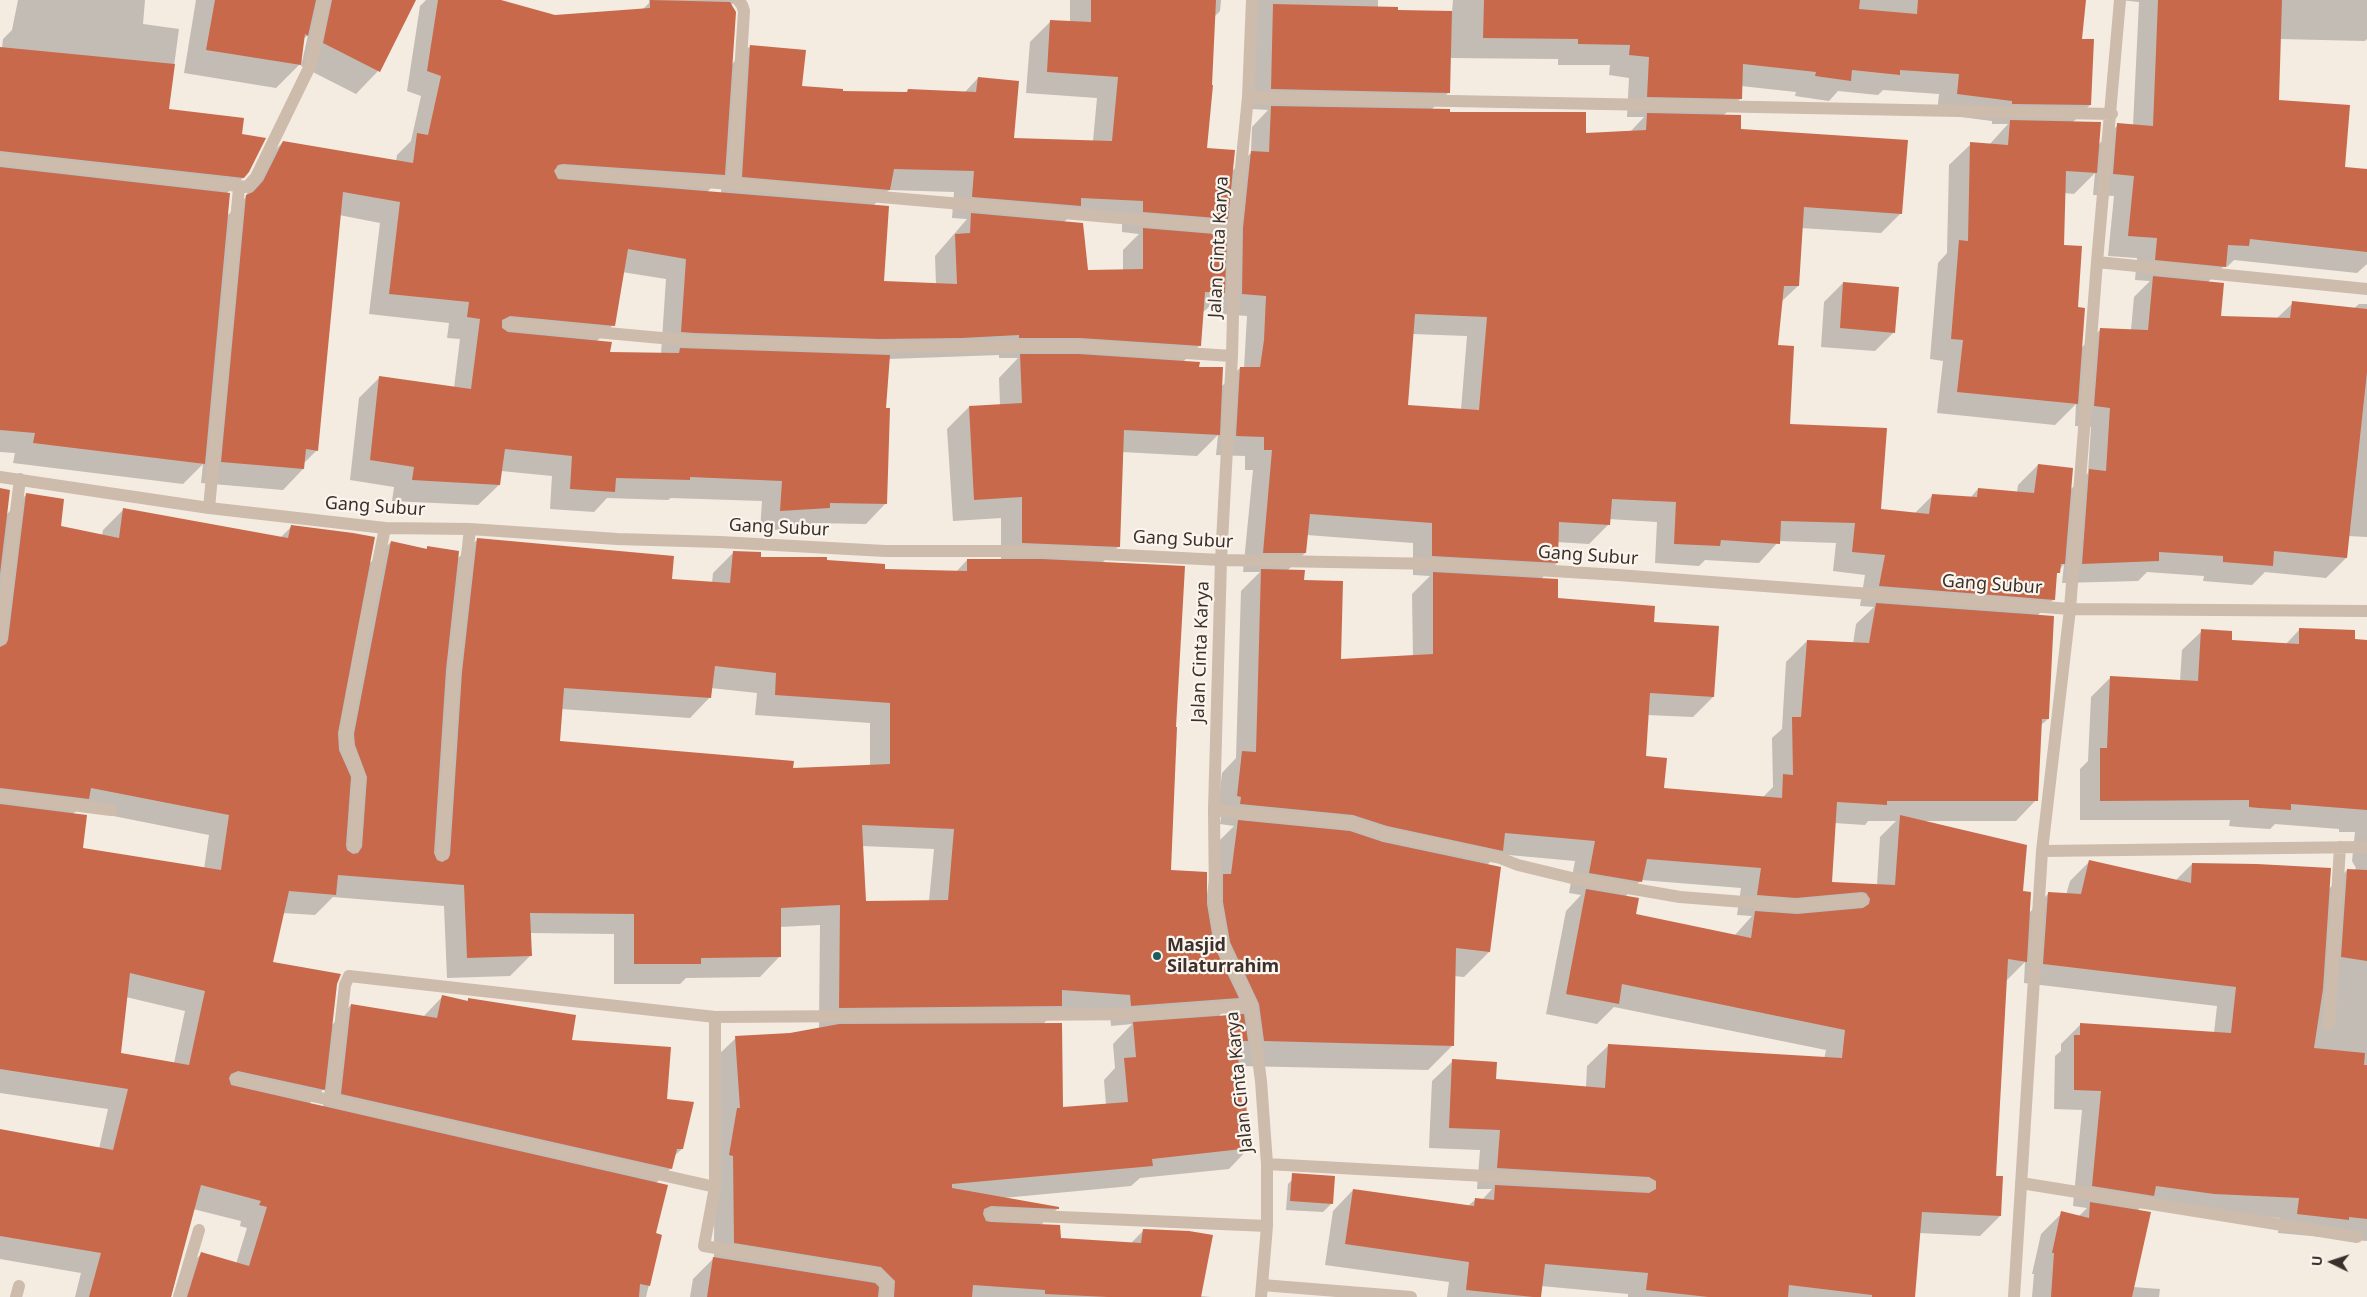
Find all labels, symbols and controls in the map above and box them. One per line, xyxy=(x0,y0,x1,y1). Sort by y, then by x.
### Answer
street label: Jalan Cinta Karya xyxy=(1205,176,1233,318)
street label: Gang Subur xyxy=(324,493,426,521)
street label: Gang Subur xyxy=(728,515,830,541)
street label: Gang Subur xyxy=(1132,527,1234,553)
street label: Gang Subur xyxy=(1537,542,1639,570)
street label: Gang Subur xyxy=(1941,571,2043,599)
street label: Jalan Cinta Karya xyxy=(1188,581,1214,723)
place label: Masjid Silaturrahim xyxy=(1167,935,1279,978)
marker: Masjid Silaturrahim xyxy=(1151,950,1163,962)
street label: Jalan Cinta Karya xyxy=(1222,1010,1258,1154)
north arrow xyxy=(2307,1237,2357,1287)
text: U xyxy=(2307,1255,2326,1267)

